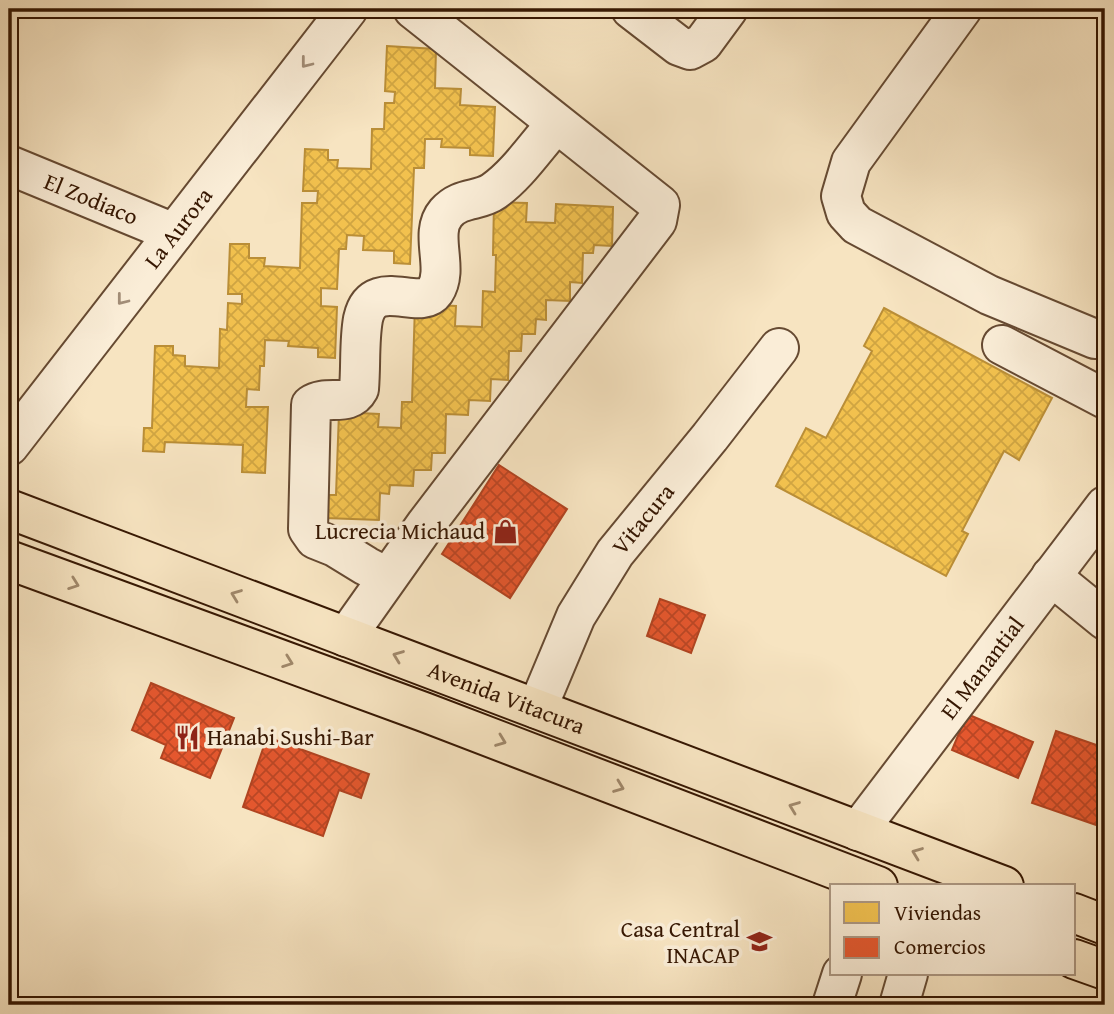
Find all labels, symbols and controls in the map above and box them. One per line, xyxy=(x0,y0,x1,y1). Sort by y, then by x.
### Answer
one-way arrow xyxy=(302,55,315,67)
street label: El Zodiaco xyxy=(40,164,143,233)
street label: La Aurora xyxy=(136,180,220,275)
one-way arrow xyxy=(117,292,130,305)
street label: Vitacura xyxy=(603,476,682,561)
place label: Lucrecia Michaud xyxy=(315,514,486,547)
shop icon: Lucrecia Michaud xyxy=(491,517,519,545)
one-way arrow xyxy=(67,576,79,590)
one-way arrow xyxy=(231,590,243,604)
street label: El Manantial xyxy=(932,609,1032,726)
one-way arrow xyxy=(392,651,404,665)
street label: Avenida Vitacura xyxy=(423,652,590,742)
one-way arrow xyxy=(281,654,293,668)
place label: Hanabi Sushi-Bar xyxy=(207,720,374,753)
restaurant icon: Hanabi Sushi-Bar xyxy=(173,723,201,751)
one-way arrow xyxy=(494,733,506,747)
one-way arrow xyxy=(612,778,624,792)
one-way arrow xyxy=(788,801,800,815)
one-way arrow xyxy=(912,847,924,861)
legend xyxy=(830,884,1076,976)
text: Viviendas xyxy=(894,897,981,928)
place label: Casa Central INACAP xyxy=(621,912,740,971)
school or university icon: Casa Central INACAP xyxy=(746,928,774,956)
text: Comercios xyxy=(894,931,986,962)

